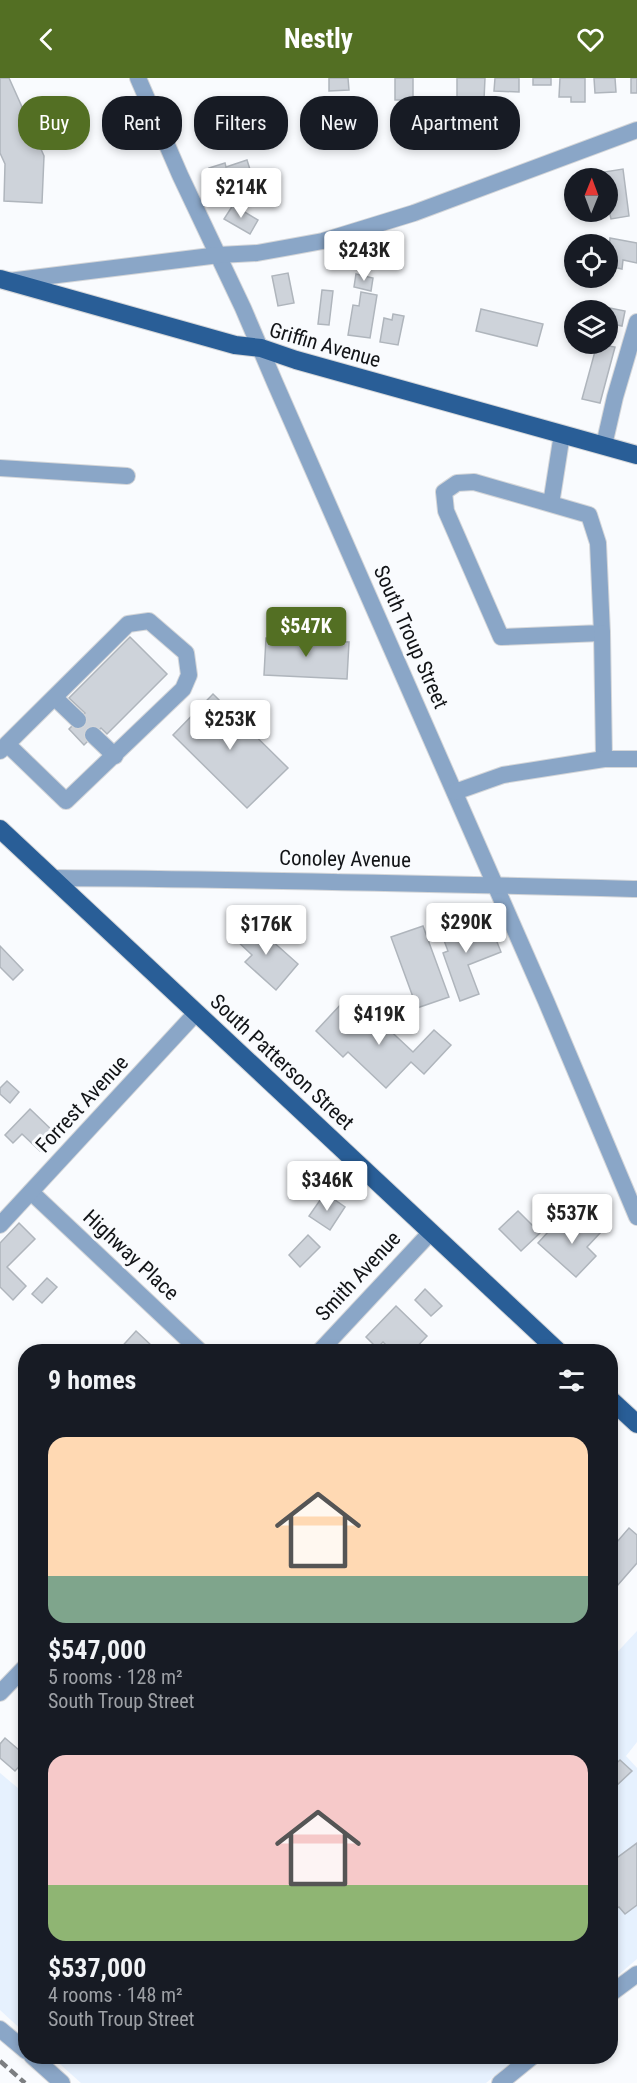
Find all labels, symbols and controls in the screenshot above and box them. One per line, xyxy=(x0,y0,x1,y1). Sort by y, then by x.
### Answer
icon: back xyxy=(30,23,63,56)
text: Nestly xyxy=(284,23,353,55)
icon: heart xyxy=(574,23,607,56)
chip: Buy xyxy=(18,96,90,150)
chip: Rent xyxy=(102,96,182,150)
chip: Filters xyxy=(194,96,288,150)
chip: New xyxy=(300,96,378,150)
chip: Apartment xyxy=(390,96,520,150)
pin: $214K xyxy=(199,168,283,219)
north arrow xyxy=(564,168,618,222)
map controls xyxy=(564,168,618,354)
text: $214K xyxy=(215,175,267,199)
pin: $243K xyxy=(322,231,406,282)
button: locate xyxy=(564,234,618,288)
text: $243K xyxy=(338,238,390,262)
button: layers xyxy=(564,300,618,354)
street label: Griffin Avenue xyxy=(267,318,384,372)
street label: South Troup Street xyxy=(369,562,453,712)
pin: $547K xyxy=(264,607,348,658)
text: $547K xyxy=(280,614,332,638)
pin: $253K xyxy=(188,700,272,751)
text: $253K xyxy=(204,707,256,731)
street label: Conoley Avenue xyxy=(279,846,411,872)
pin: $290K xyxy=(424,903,508,954)
pin: $176K xyxy=(224,905,308,956)
text: $290K xyxy=(440,910,492,934)
text: $176K xyxy=(240,912,292,936)
street label: South Patterson Street xyxy=(205,989,359,1135)
pin: $419K xyxy=(337,995,421,1046)
text: $419K xyxy=(353,1002,405,1026)
street label: Forrest Avenue xyxy=(31,1050,133,1158)
pin: $346K xyxy=(285,1161,369,1212)
text: $346K xyxy=(301,1168,353,1192)
pin: $537K xyxy=(530,1194,614,1245)
text: $537K xyxy=(546,1201,598,1225)
street label: Highway Place xyxy=(78,1205,184,1305)
street label: Smith Avenue xyxy=(311,1226,405,1326)
icon: filters xyxy=(555,1364,588,1397)
text: 9 homes xyxy=(48,1365,136,1395)
icon: home xyxy=(264,1476,372,1584)
text: $547,000 xyxy=(48,1635,146,1665)
text: 5 rooms · 128 m² xyxy=(48,1665,183,1689)
text: South Troup Street xyxy=(48,1689,194,1713)
icon: home xyxy=(264,1794,372,1902)
text: $537,000 xyxy=(48,1953,146,1983)
text: 4 rooms · 148 m² xyxy=(48,1983,183,2007)
text: South Troup Street xyxy=(48,2007,194,2031)

